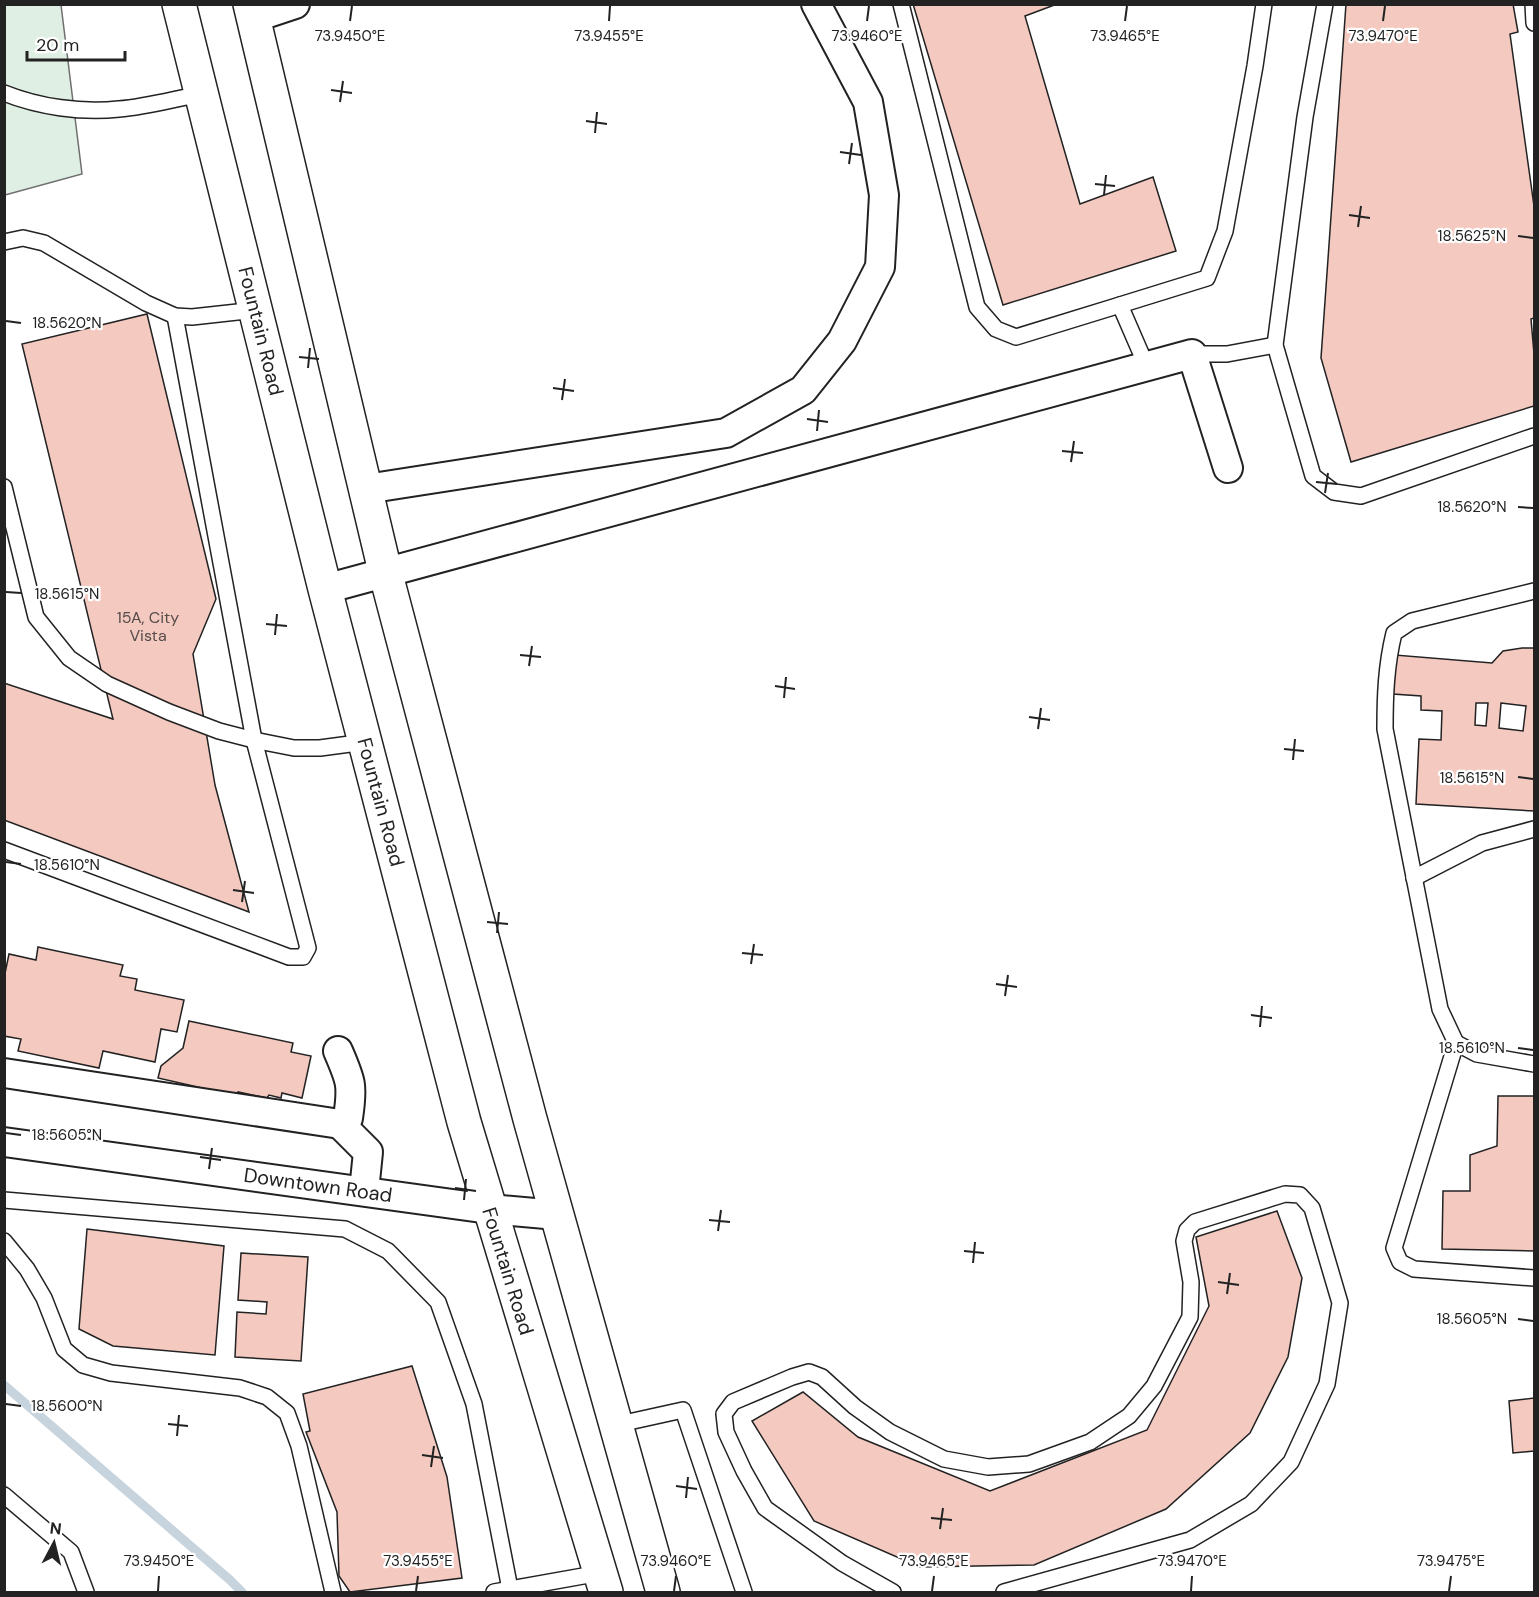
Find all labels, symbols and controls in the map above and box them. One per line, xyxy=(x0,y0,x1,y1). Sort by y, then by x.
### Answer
scale bar xyxy=(27,24,124,62)
text: 73.9450°E xyxy=(315,26,385,46)
text: 73.9455°E xyxy=(574,26,644,46)
text: 73.9460°E xyxy=(832,26,902,46)
text: 73.9465°E xyxy=(1090,26,1160,46)
text: 73.9470°E xyxy=(1348,26,1418,46)
text: 20 m xyxy=(36,33,79,57)
text: 18.5625°N xyxy=(1438,226,1506,246)
street label: Fountain Road xyxy=(232,264,290,398)
text: 18.5620°N xyxy=(32,313,102,333)
text: 18.5620°N xyxy=(1437,497,1507,517)
text: 18.5615°N xyxy=(35,584,99,604)
house number: 15A, City Vista xyxy=(117,607,179,646)
street label: Fountain Road xyxy=(351,735,411,869)
text: 18.5615°N xyxy=(1440,768,1504,788)
text: 18.5610°N xyxy=(34,855,100,875)
text: 18.5610°N xyxy=(1439,1038,1505,1058)
text: 18.5605°N xyxy=(32,1125,102,1145)
street label: Downtown Road xyxy=(242,1162,394,1208)
street label: Fountain Road xyxy=(476,1204,540,1338)
text: 18.5605°N xyxy=(1437,1309,1507,1329)
text: 18.5600°N xyxy=(31,1396,103,1416)
north arrow xyxy=(24,1513,84,1573)
text: N xyxy=(49,1517,63,1540)
text: 73.9450°E xyxy=(124,1551,194,1571)
text: 73.9455°E xyxy=(383,1551,453,1571)
text: 73.9460°E xyxy=(641,1551,711,1571)
text: 73.9465°E xyxy=(899,1551,969,1571)
text: 73.9470°E xyxy=(1157,1551,1227,1571)
text: 73.9475°E xyxy=(1417,1551,1485,1571)

